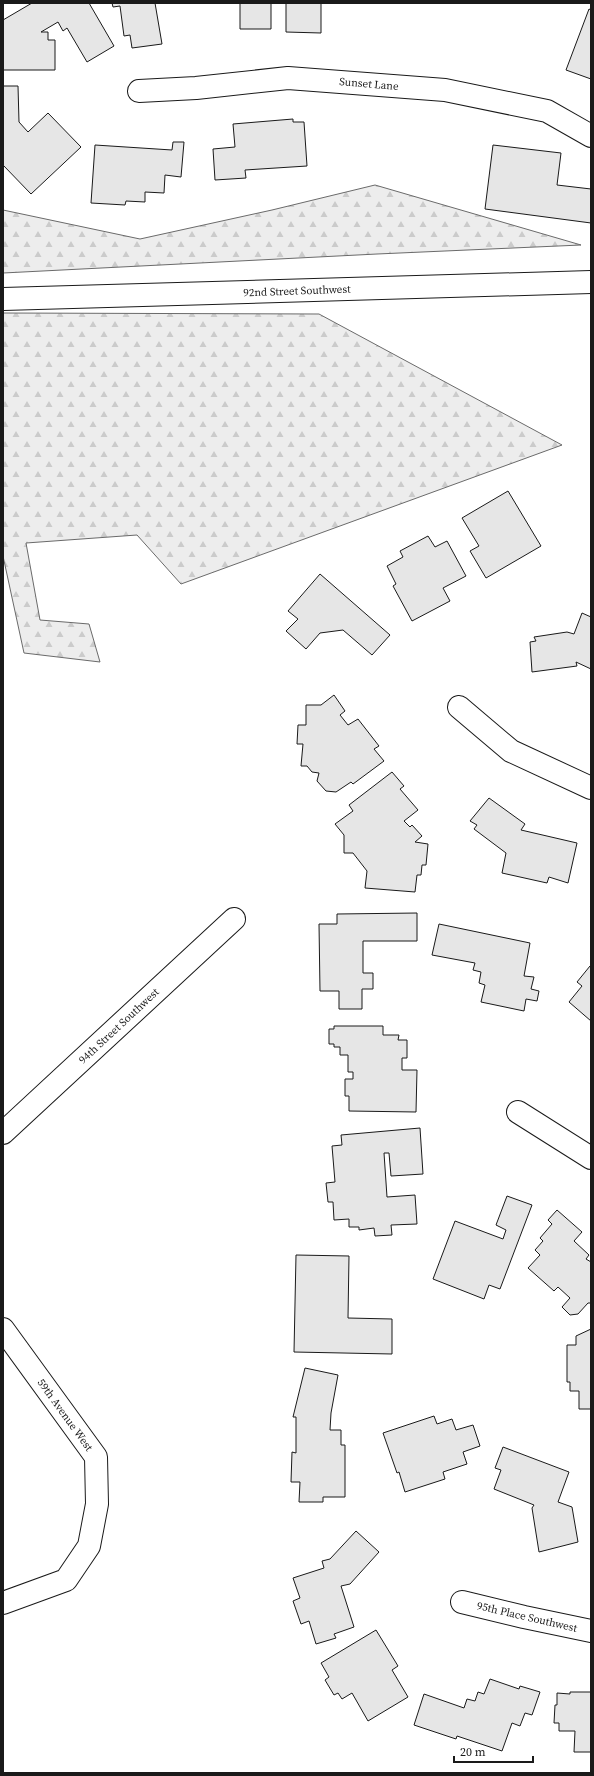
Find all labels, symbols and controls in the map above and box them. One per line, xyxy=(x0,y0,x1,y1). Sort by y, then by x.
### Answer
street label: Sunset Lane xyxy=(339,74,400,94)
street label: 92nd Street Southwest xyxy=(243,282,351,300)
street label: 94th Street Southwest xyxy=(76,985,163,1067)
street label: 59th Avenue West xyxy=(34,1376,97,1454)
street label: 95th Place Southwest xyxy=(475,1598,579,1636)
scale bar xyxy=(454,1738,533,1764)
text: 20 m xyxy=(460,1744,486,1760)

